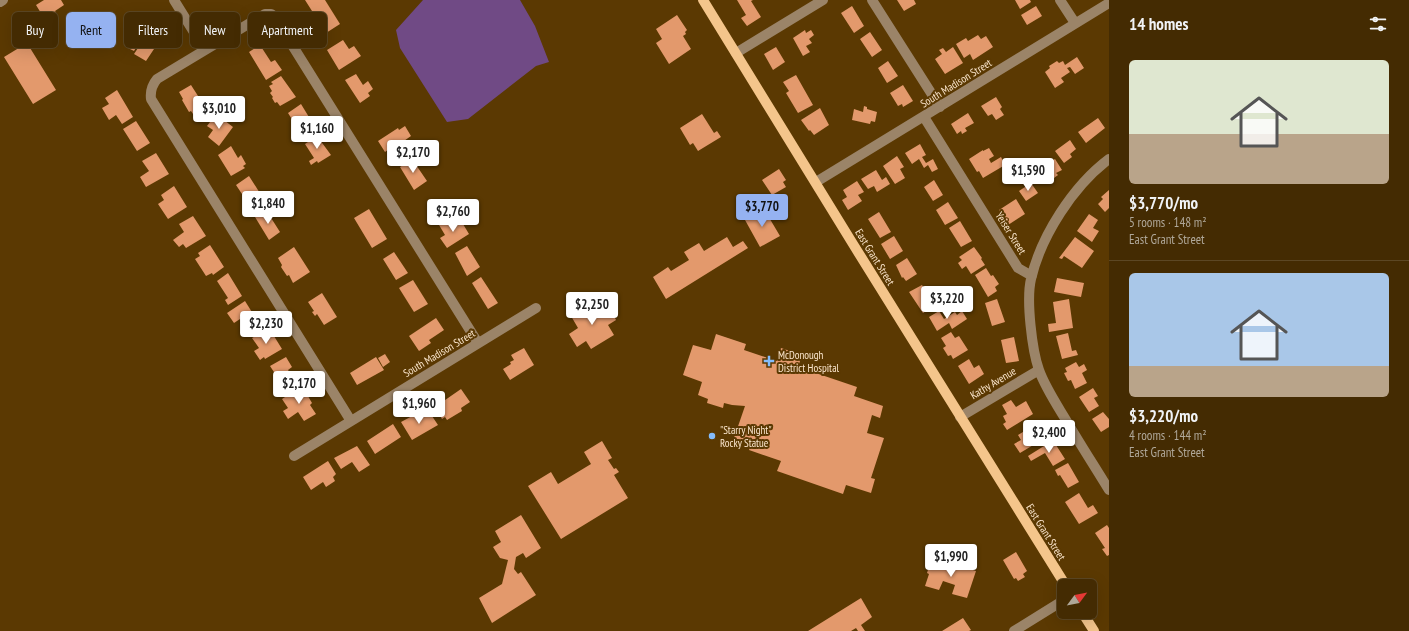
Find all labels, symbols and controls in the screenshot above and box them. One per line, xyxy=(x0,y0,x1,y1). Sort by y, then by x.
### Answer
chip: Buy xyxy=(12,12,58,48)
chip: Rent xyxy=(66,12,116,48)
chip: Filters xyxy=(124,12,182,48)
chip: New xyxy=(190,12,240,48)
chip: Apartment xyxy=(248,12,327,48)
text: 14 homes xyxy=(1129,13,1188,35)
icon: filters xyxy=(1367,13,1389,35)
street label: South Madison Street xyxy=(918,55,994,111)
icon: home xyxy=(1223,86,1295,158)
pin: $3,010 xyxy=(186,96,252,130)
text: $3,010 xyxy=(202,100,236,117)
pin: $1,160 xyxy=(284,116,350,150)
text: $1,160 xyxy=(300,120,334,137)
pin: $2,170 xyxy=(380,140,446,174)
text: $2,170 xyxy=(396,144,430,161)
pin: $1,590 xyxy=(995,158,1061,192)
text: $1,590 xyxy=(1011,162,1045,179)
pin: $1,840 xyxy=(235,191,301,225)
text: $3,770/mo xyxy=(1129,192,1198,214)
pin: $3,770 xyxy=(729,194,795,228)
text: $1,840 xyxy=(251,195,285,212)
text: $3,770 xyxy=(745,198,779,215)
pin: $2,760 xyxy=(420,199,486,233)
text: $2,760 xyxy=(436,203,470,220)
street label: Yeiser Street xyxy=(992,209,1030,257)
text: 5 rooms · 148 m² xyxy=(1129,214,1207,231)
street label: East Grant Street xyxy=(852,226,898,288)
text: East Grant Street xyxy=(1129,231,1205,248)
pin: $3,220 xyxy=(914,286,980,320)
text: $3,220 xyxy=(930,290,964,307)
pin: $2,250 xyxy=(559,292,625,326)
text: $2,250 xyxy=(575,296,609,313)
icon: home xyxy=(1223,299,1295,371)
pin: $2,230 xyxy=(233,311,299,345)
text: $2,230 xyxy=(249,315,283,332)
street label: South Madison Street xyxy=(401,326,477,380)
place label: McDonough District Hospital xyxy=(778,348,840,375)
marker: McDonough District Hospital xyxy=(763,355,775,367)
street label: Kathy Avenue xyxy=(967,364,1019,402)
pin: $2,170 xyxy=(266,371,332,405)
text: $2,170 xyxy=(282,375,316,392)
pin: $1,960 xyxy=(386,391,452,425)
text: $1,960 xyxy=(402,395,436,412)
text: $3,220/mo xyxy=(1129,405,1198,427)
pin: $2,400 xyxy=(1016,420,1082,454)
place label: "Starry Night" Rocky Statue xyxy=(720,423,772,450)
text: $2,400 xyxy=(1032,424,1066,441)
text: 4 rooms · 144 m² xyxy=(1129,427,1207,444)
marker: "Starry Night" Rocky Statue xyxy=(707,431,717,441)
text: East Grant Street xyxy=(1129,444,1205,461)
street label: East Grant Street xyxy=(1023,501,1069,563)
pin: $1,990 xyxy=(918,544,984,578)
text: $1,990 xyxy=(934,548,968,565)
north arrow xyxy=(1057,579,1097,619)
map controls xyxy=(1057,579,1097,619)

